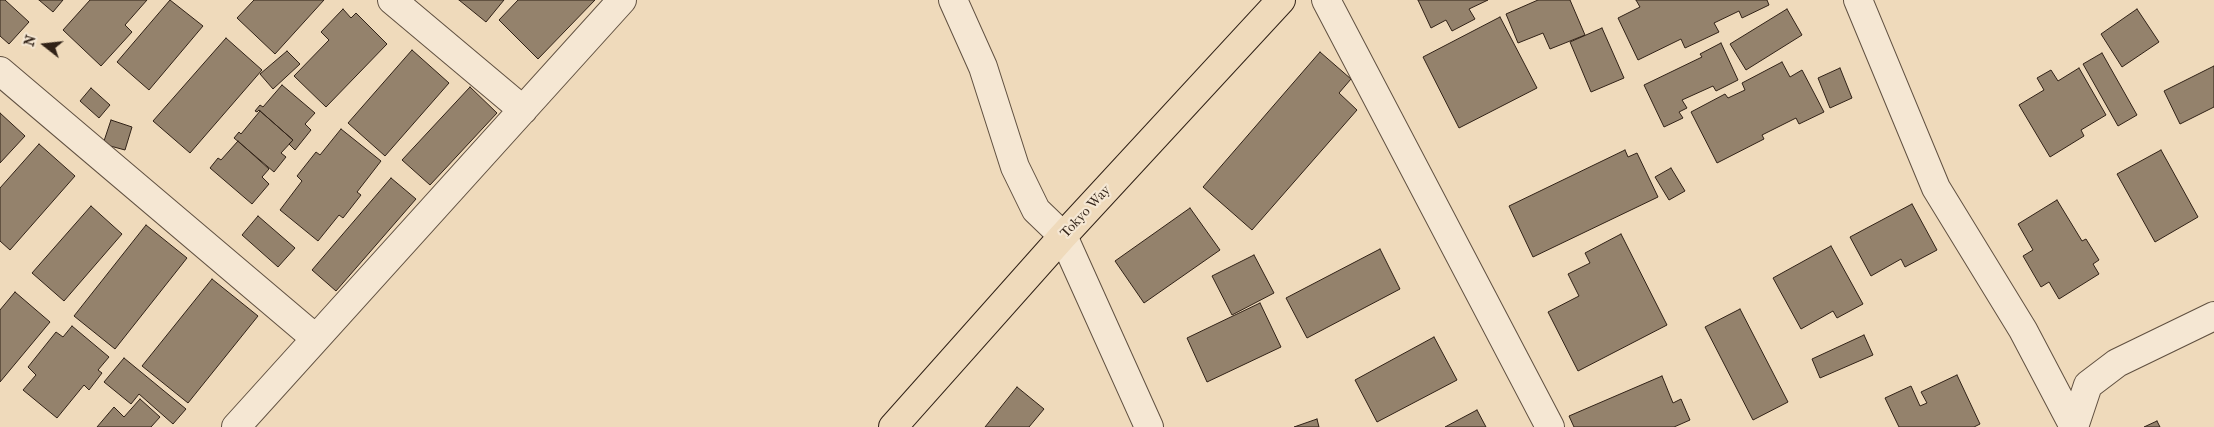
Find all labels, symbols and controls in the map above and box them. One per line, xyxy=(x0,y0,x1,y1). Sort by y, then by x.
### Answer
north arrow xyxy=(20,20,70,70)
text: N xyxy=(20,33,40,48)
street label: Tokyo Way xyxy=(1057,182,1115,242)

